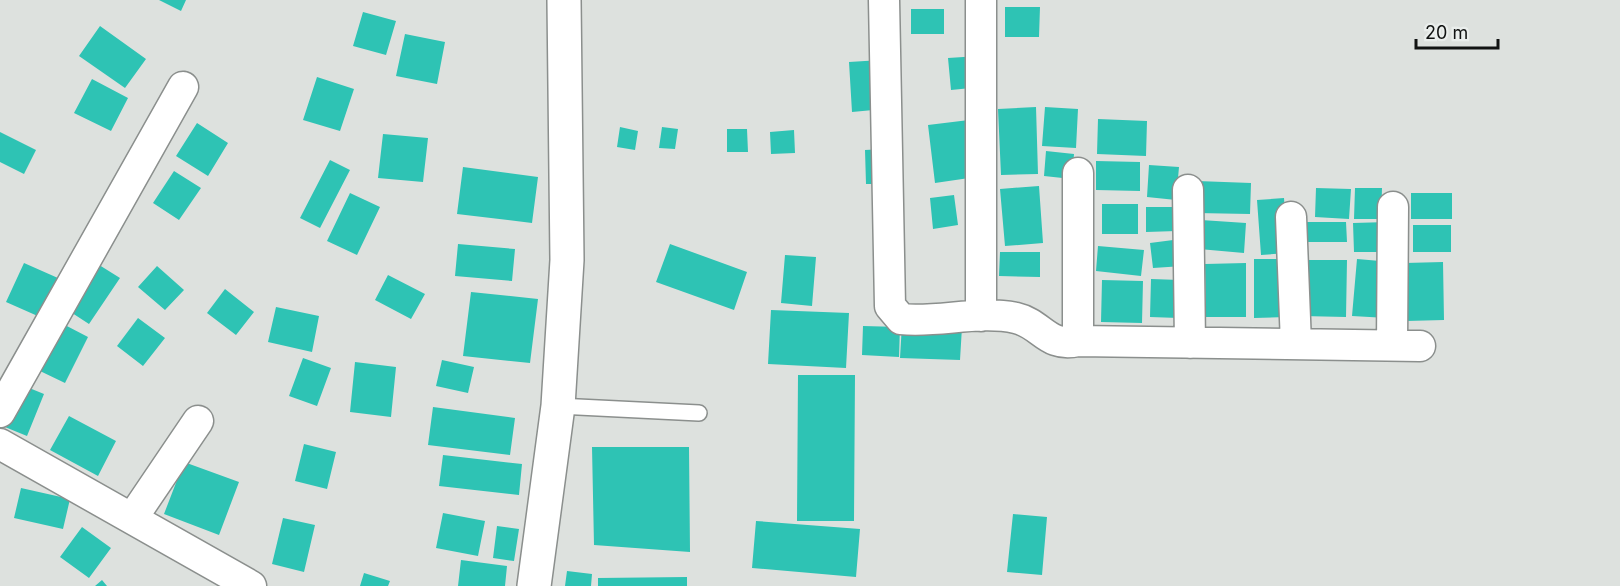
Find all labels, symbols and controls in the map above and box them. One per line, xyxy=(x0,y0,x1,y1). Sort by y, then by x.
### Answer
scale bar xyxy=(1416,12,1498,50)
text: 20 m xyxy=(1425,22,1468,43)

